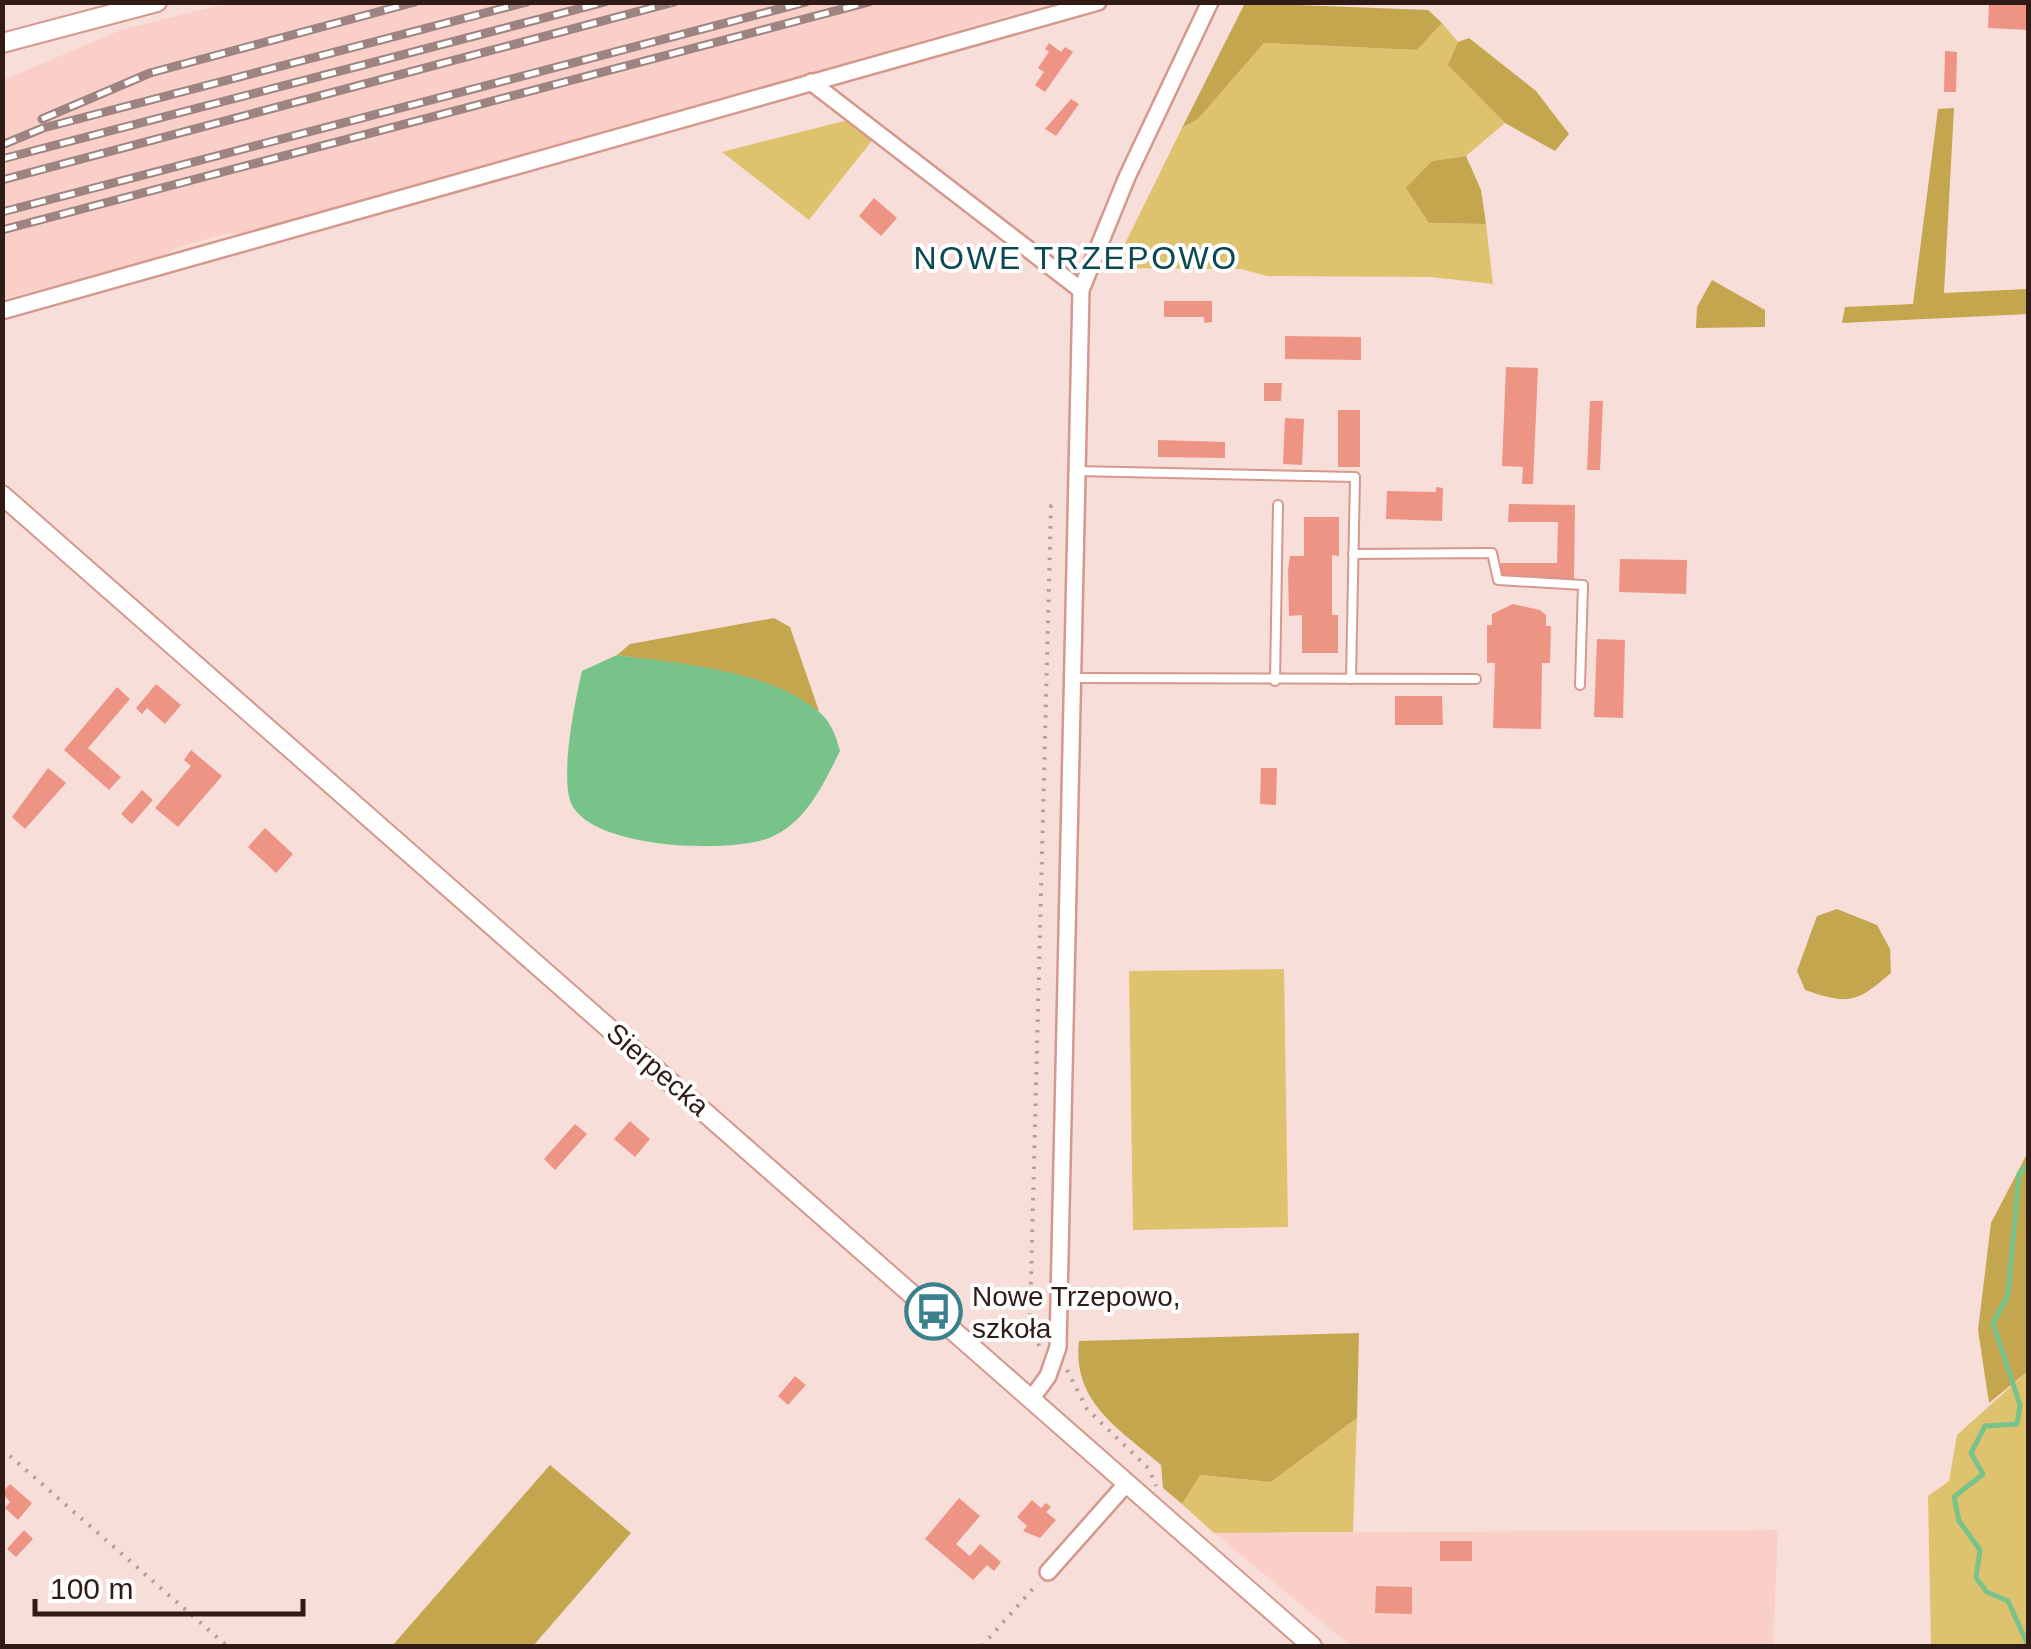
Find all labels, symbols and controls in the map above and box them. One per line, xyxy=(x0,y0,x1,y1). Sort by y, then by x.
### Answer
district label: NOWE TRZEPOWO xyxy=(913,240,1239,276)
street label: Sierpecka xyxy=(601,1017,715,1122)
place label: Nowe Trzepowo, szkoła xyxy=(972,1281,1181,1344)
bus stop icon: Nowe Trzepowo, szkoła xyxy=(903,1282,963,1342)
scale bar xyxy=(35,1554,302,1616)
text: 100 m xyxy=(50,1572,133,1605)

